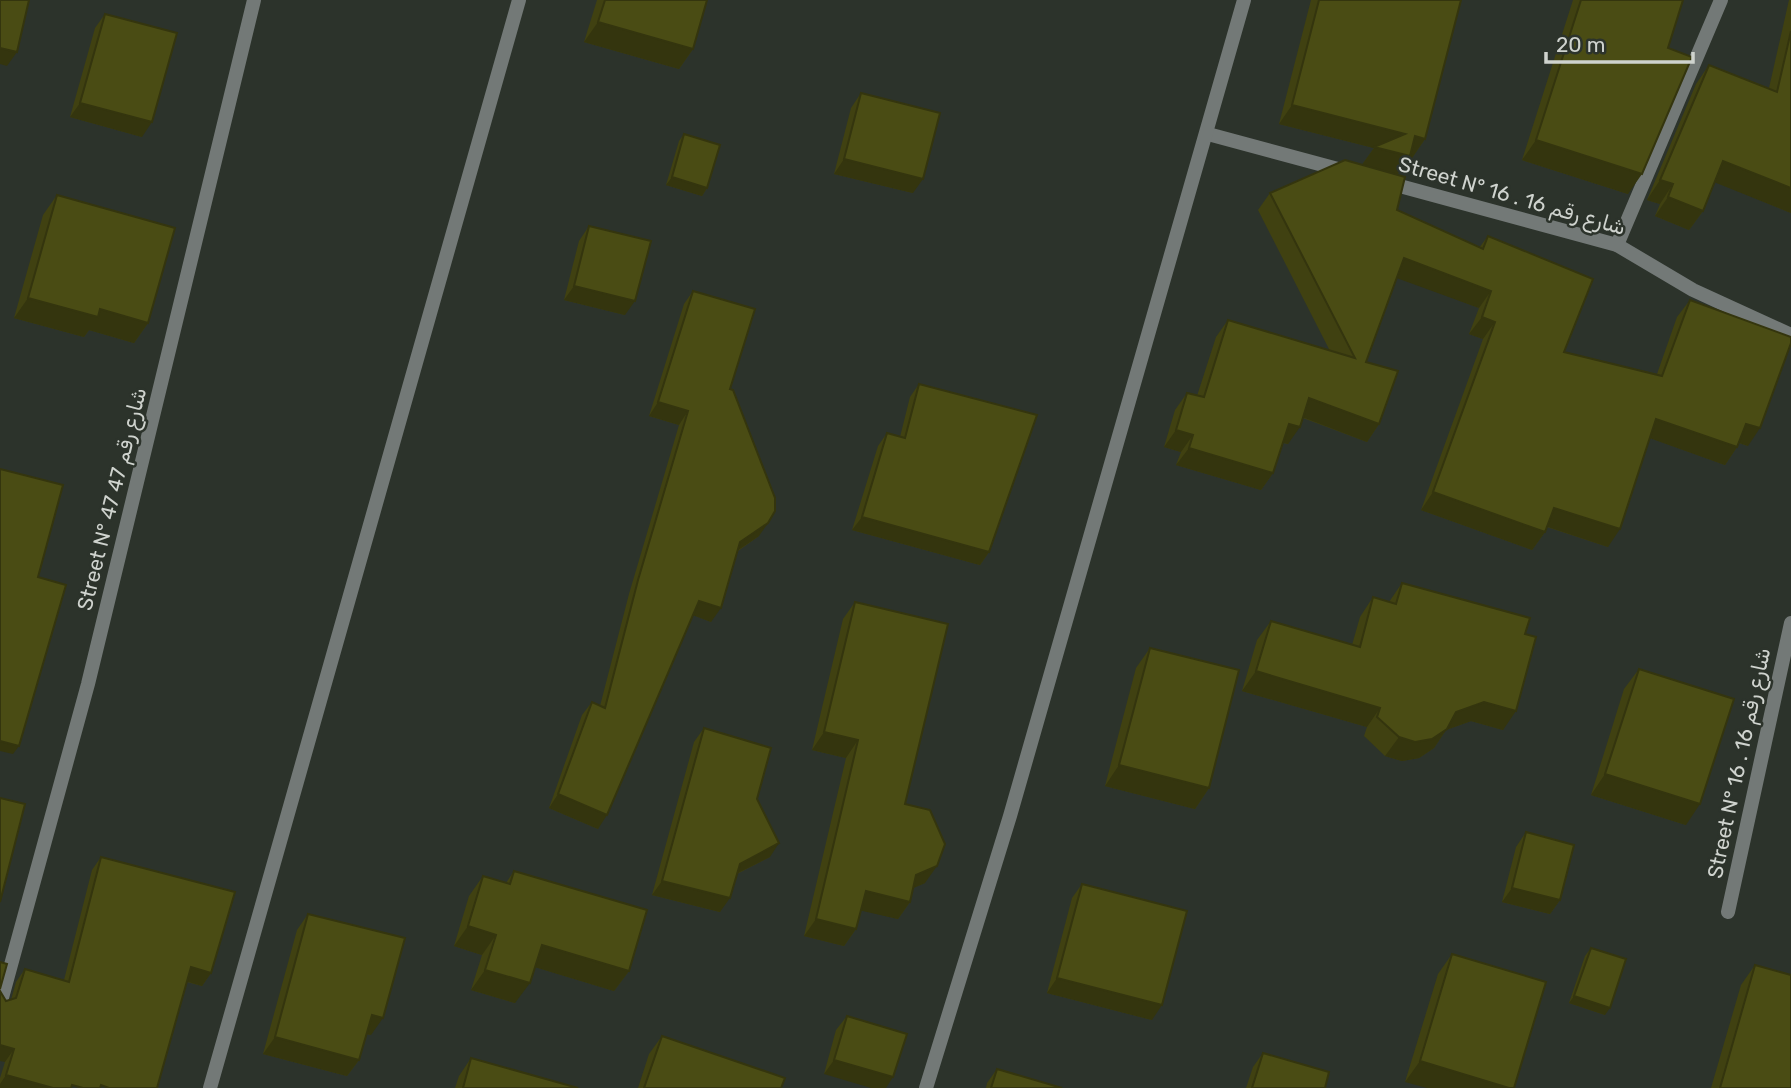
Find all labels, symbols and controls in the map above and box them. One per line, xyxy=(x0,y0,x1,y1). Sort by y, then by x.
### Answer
scale bar xyxy=(1546,21,1693,65)
text: 20 m xyxy=(1556,32,1605,57)
street label: Street N° 16 . شارع رقم 16 xyxy=(1395,151,1629,242)
street label: Street N° 47 شارع رقم 47 xyxy=(72,385,153,613)
street label: Street N° 16 . شارع رقم 16 xyxy=(1702,645,1777,881)

